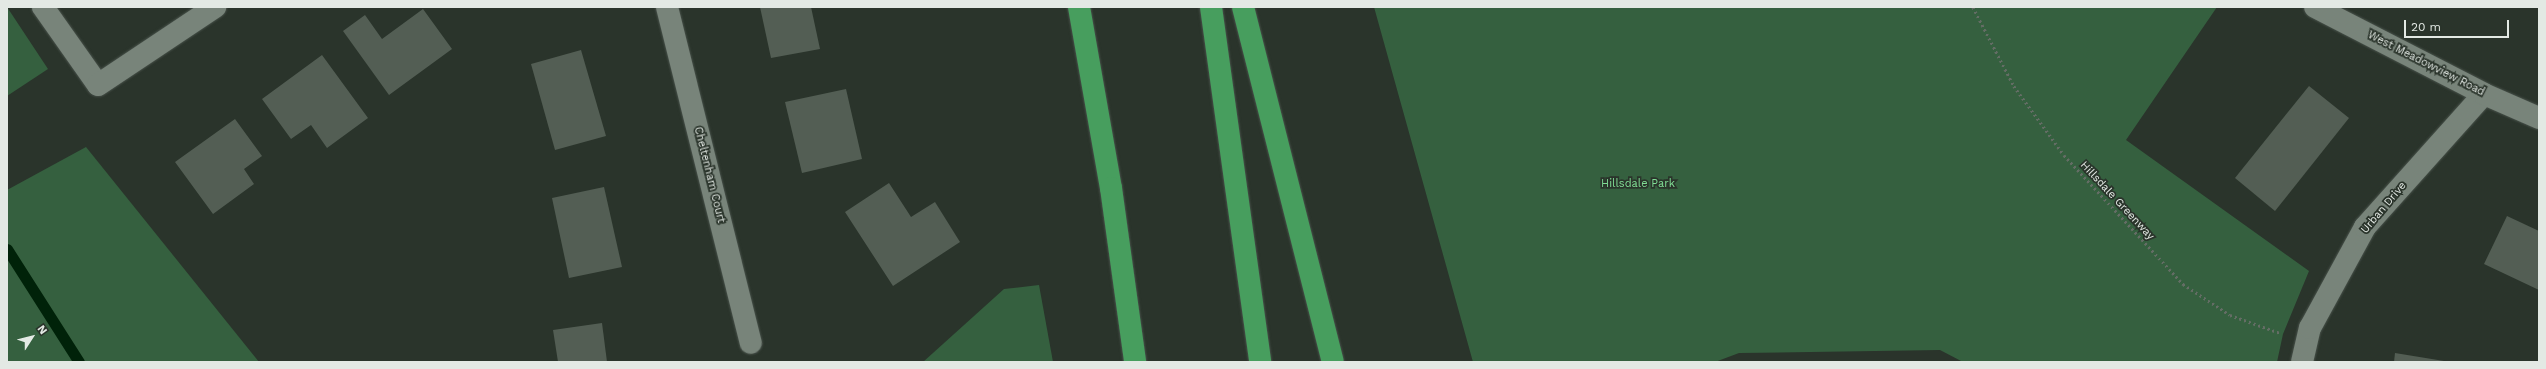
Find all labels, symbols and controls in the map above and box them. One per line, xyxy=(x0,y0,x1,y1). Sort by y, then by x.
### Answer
scale bar xyxy=(2406,12,2511,38)
text: 20 m xyxy=(2411,20,2441,34)
street label: West Meadowview Road xyxy=(2365,29,2487,99)
street label: Cheltenham Court xyxy=(691,126,727,224)
street label: Hillsdale Greenway xyxy=(2077,159,2157,243)
park label: Hillsdale Park xyxy=(1601,177,1675,191)
street label: Urban Drive xyxy=(2359,180,2409,236)
north arrow xyxy=(12,317,52,357)
text: N xyxy=(34,323,50,337)

